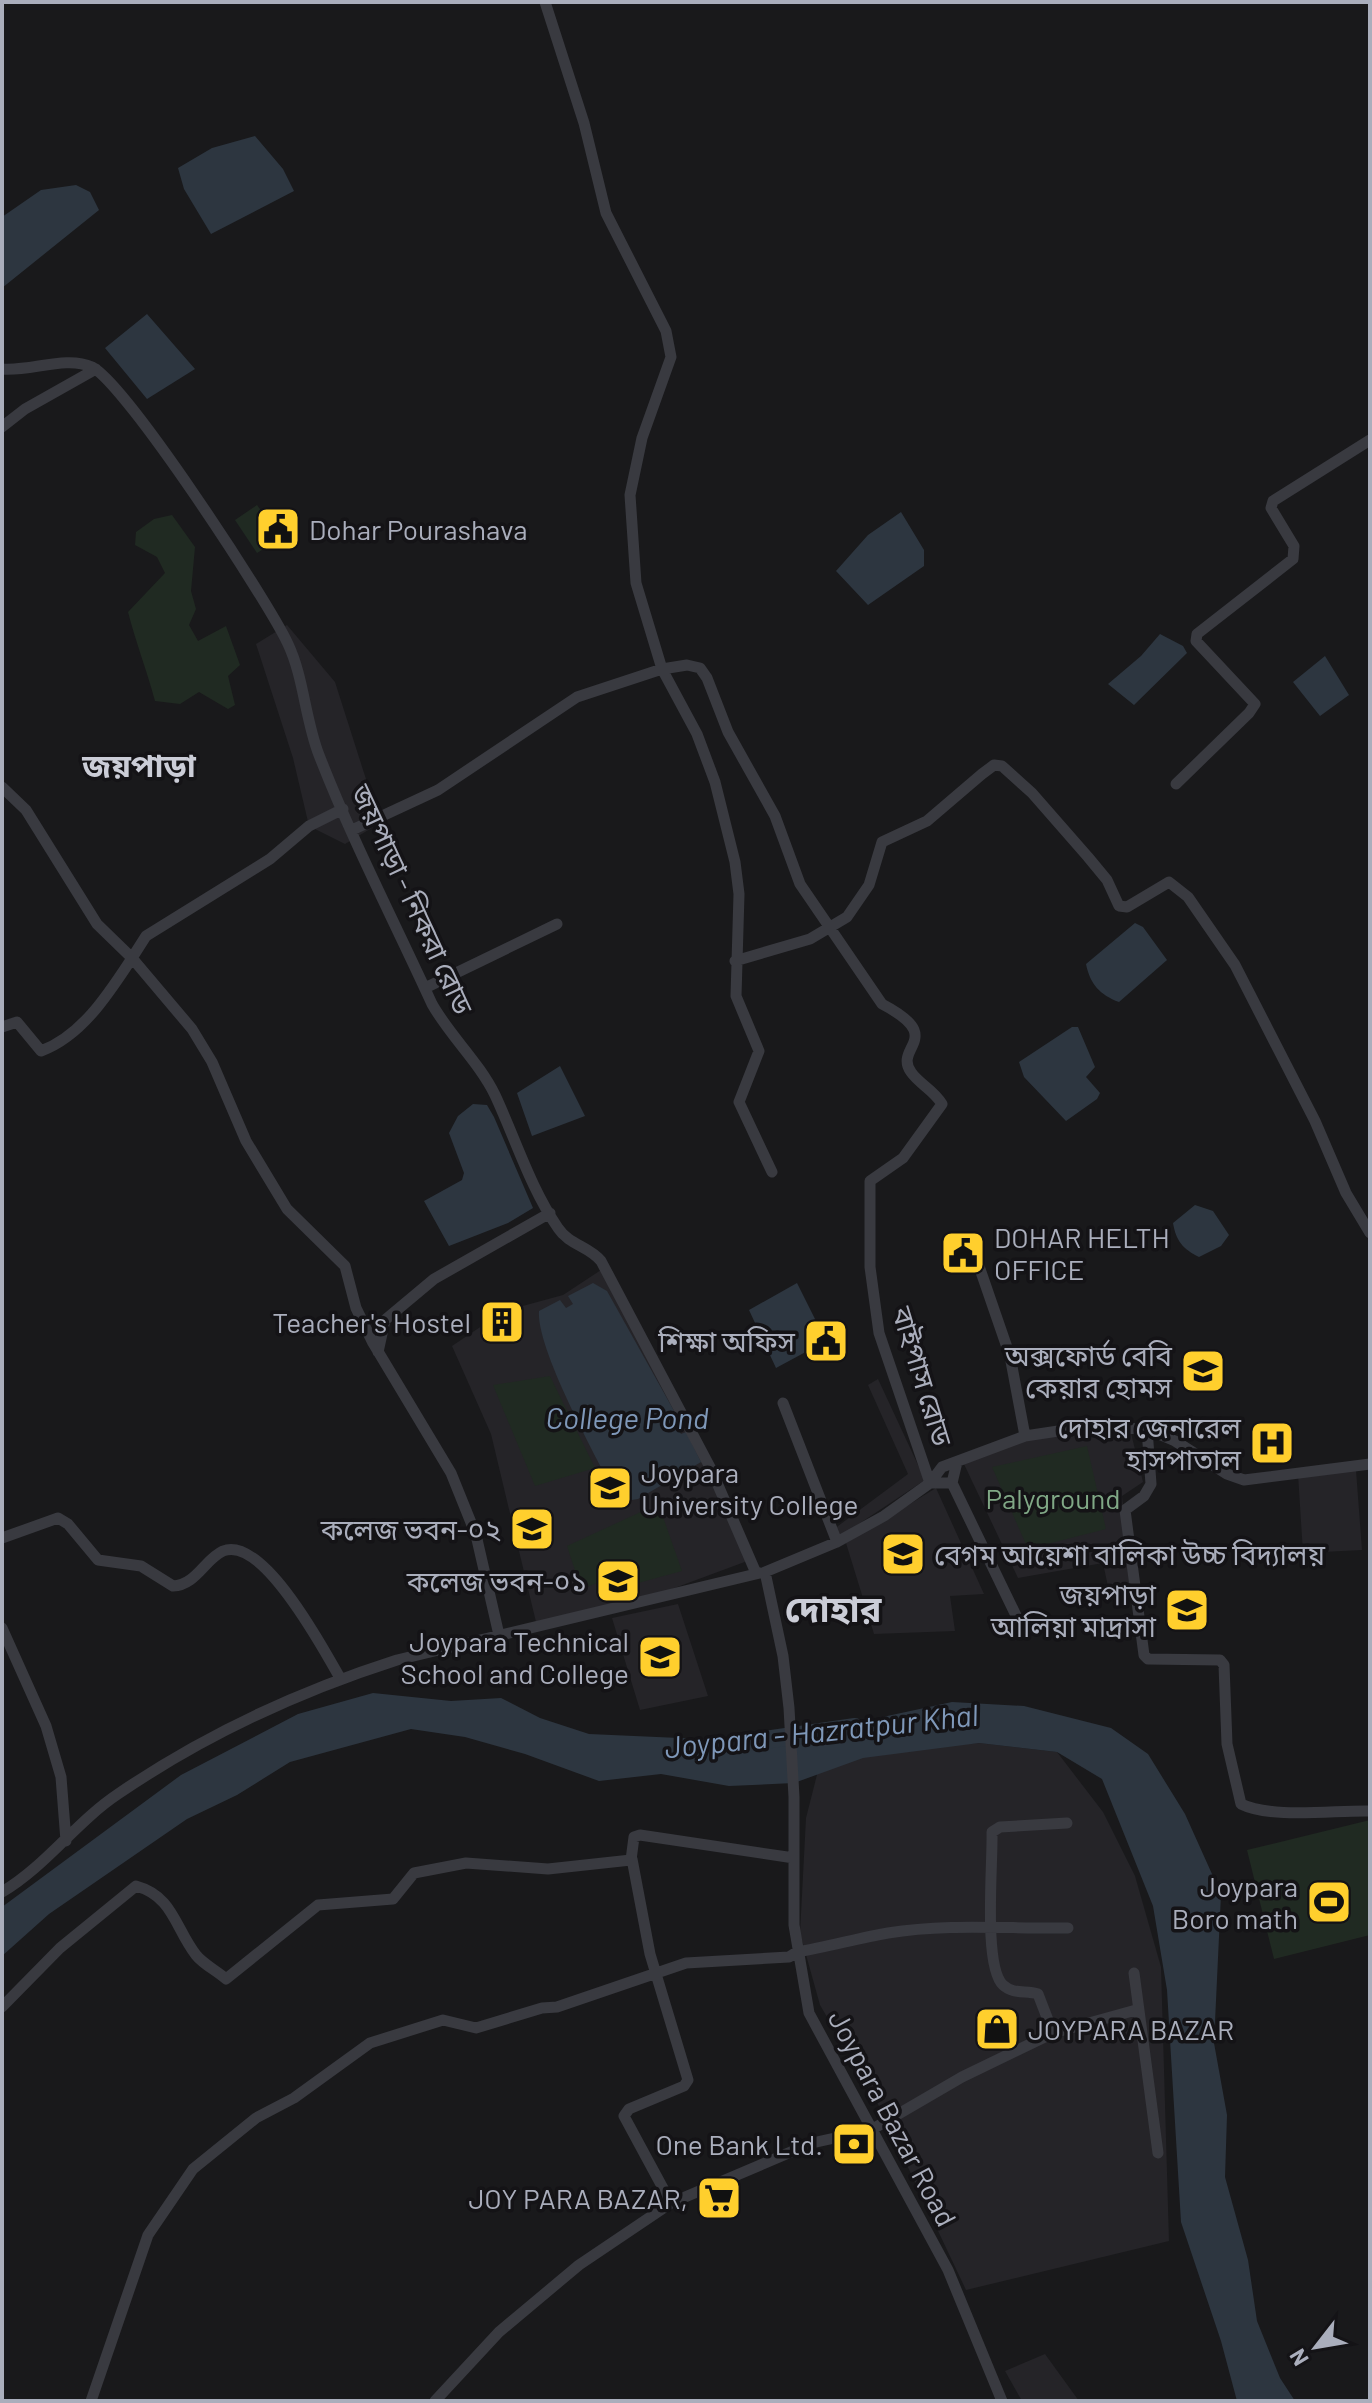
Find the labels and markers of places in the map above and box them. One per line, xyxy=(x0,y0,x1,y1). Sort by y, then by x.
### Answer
public building icon: Dohar Pourashava xyxy=(254,505,302,553)
place label: Dohar Pourashava xyxy=(309,512,528,546)
place label: DOHAR HELTH OFFICE xyxy=(994,1220,1170,1286)
public building icon: DOHAR HELTH OFFICE xyxy=(939,1229,987,1277)
building icon: Teacher's Hostel xyxy=(478,1298,526,1346)
place label: Teacher's Hostel xyxy=(272,1305,471,1339)
public building icon: শিক্ষা অফিস xyxy=(802,1317,850,1365)
place label: শিক্ষা অফিস xyxy=(657,1324,796,1358)
place label: অক্সফোর্ড বেবি কেয়ার হোমস xyxy=(1004,1338,1173,1404)
school or university icon: অক্সফোর্ড বেবি কেয়ার হোমস xyxy=(1179,1347,1227,1395)
place label: দোহার জেনারেল হাসপাতাল xyxy=(1057,1410,1242,1476)
hospital icon: দোহার জেনারেল হাসপাতাল xyxy=(1248,1419,1296,1467)
place label: Joypara University College xyxy=(641,1455,858,1521)
school or university icon: Joypara University College xyxy=(586,1464,634,1512)
school or university icon: কলেজ ভবন-০২ xyxy=(508,1505,556,1553)
place label: কলেজ ভবন-০২ xyxy=(320,1512,501,1546)
school or university icon: বেগম আয়েশা বালিকা উচ্চ বিদ্যালয় xyxy=(879,1530,927,1578)
place label: বেগম আয়েশা বালিকা উচ্চ বিদ্যালয় xyxy=(934,1537,1325,1571)
school or university icon: কলেজ ভবন-০১ xyxy=(594,1557,642,1605)
place label: কলেজ ভবন-০১ xyxy=(406,1564,587,1598)
place label: জয়পাড়া আলিয়া মাদ্রাসা xyxy=(990,1577,1157,1643)
school or university icon: জয়পাড়া আলিয়া মাদ্রাসা xyxy=(1163,1586,1211,1634)
place label: Joypara Technical School and College xyxy=(401,1624,629,1690)
school or university icon: Joypara Technical School and College xyxy=(636,1633,684,1681)
place label: Joypara Boro math xyxy=(1172,1869,1298,1935)
sports icon: Joypara Boro math xyxy=(1305,1878,1353,1926)
shop icon: JOYPARA BAZAR xyxy=(973,2005,1021,2053)
place label: JOYPARA BAZAR xyxy=(1028,2012,1234,2046)
bank icon: One Bank Ltd. xyxy=(830,2120,878,2168)
place label: One Bank Ltd. xyxy=(655,2127,823,2161)
supermarket icon: JOY PARA BAZAR, xyxy=(695,2174,743,2222)
place label: JOY PARA BAZAR, xyxy=(469,2181,688,2215)

